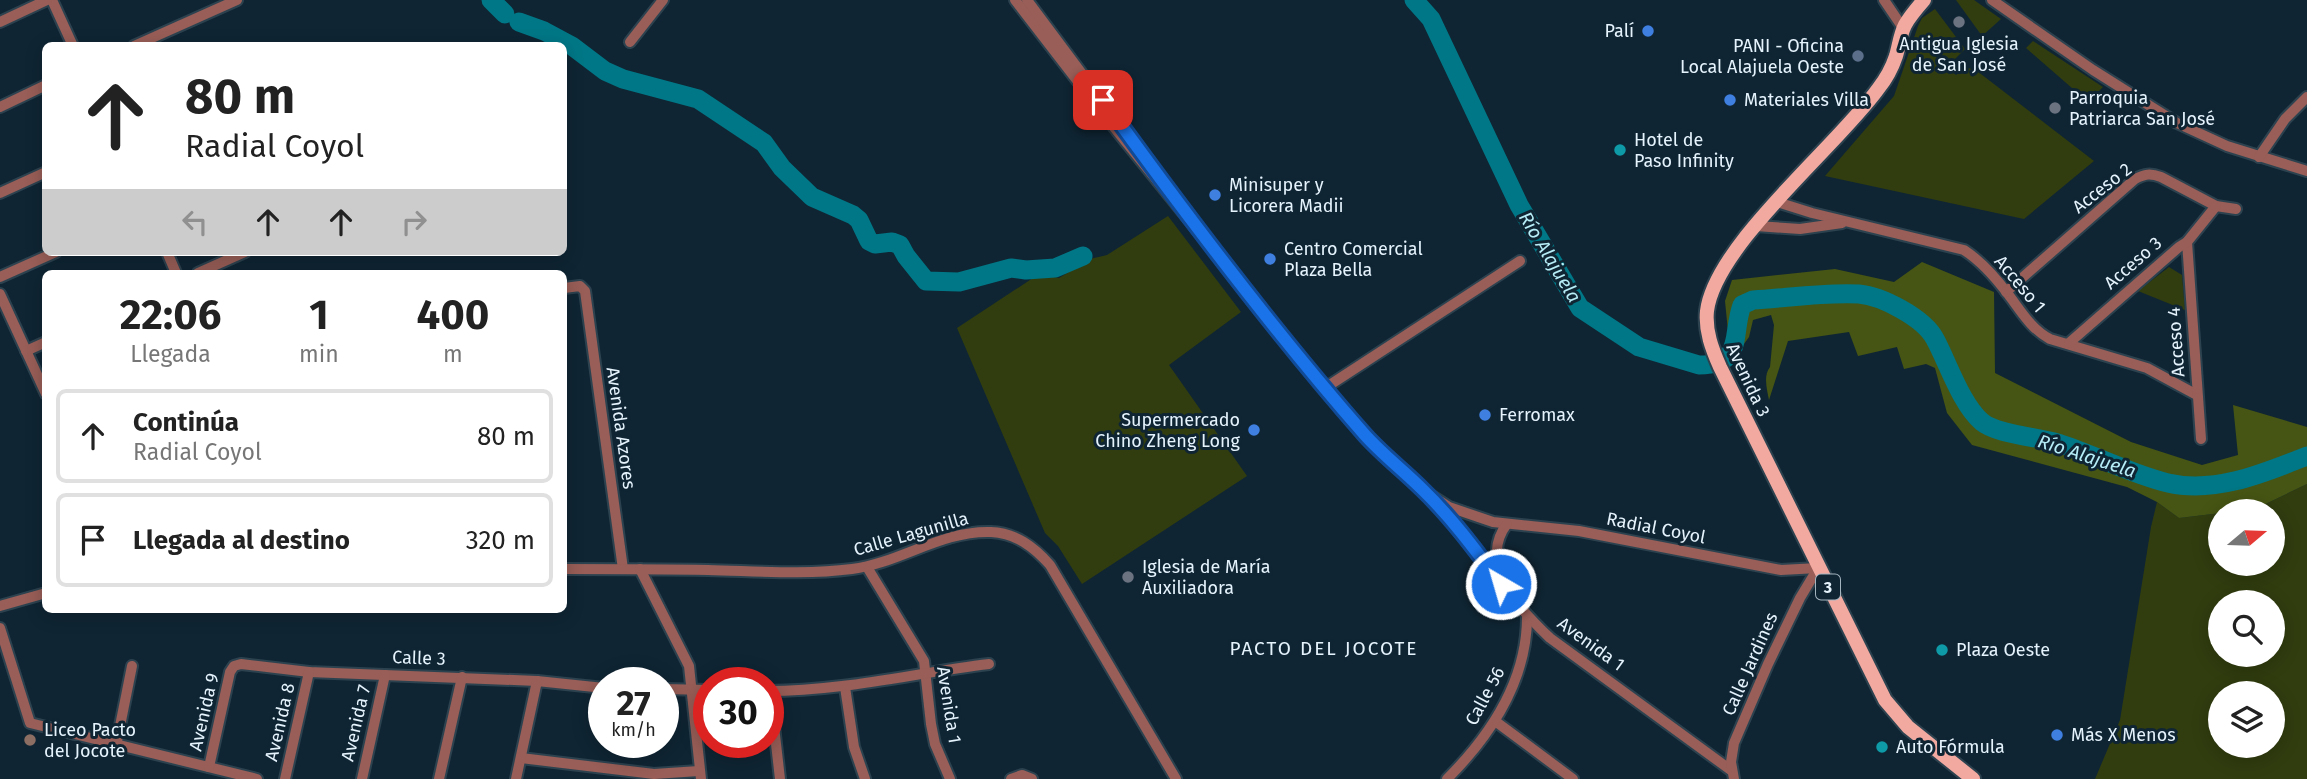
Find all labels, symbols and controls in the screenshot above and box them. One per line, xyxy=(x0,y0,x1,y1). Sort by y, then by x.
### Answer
marker: Antigua Iglesia de San José xyxy=(1951,14,1967,30)
place label: Palí xyxy=(1605,20,1634,42)
marker: Palí xyxy=(1640,23,1656,39)
place label: Antigua Iglesia de San José xyxy=(1899,33,2019,76)
place label: PANI - Oficina Local Alajuela Oeste xyxy=(1680,35,1844,78)
marker: PANI - Oficina Local Alajuela Oeste xyxy=(1850,48,1866,64)
text: 80 m xyxy=(185,67,295,126)
icon: ahead xyxy=(70,70,161,161)
pin xyxy=(1073,70,1133,130)
icon: arrive xyxy=(1084,81,1122,119)
place label: Parroquia Patriarca San José xyxy=(2069,87,2215,130)
place label: Materiales Villa xyxy=(1744,89,1869,111)
marker: Materiales Villa xyxy=(1722,92,1738,108)
marker: Parroquia Patriarca San José xyxy=(2047,100,2063,116)
text: Radial Coyol xyxy=(185,127,364,165)
place label: Hotel de Paso Infinity xyxy=(1634,129,1734,172)
marker: Hotel de Paso Infinity xyxy=(1612,142,1628,158)
street label: Acceso 2 xyxy=(2068,158,2136,218)
place label: Minisuper y Licorera Madii xyxy=(1229,174,1344,217)
marker: Minisuper y Licorera Madii xyxy=(1207,187,1223,203)
icon: left xyxy=(176,203,214,241)
icon: ahead xyxy=(249,203,287,241)
icon: ahead xyxy=(322,203,360,241)
icon: right xyxy=(395,203,433,241)
water label: Río Alajuela xyxy=(1514,207,1586,307)
street label: Acceso 3 xyxy=(2100,232,2166,294)
place label: Centro Comercial Plaza Bella xyxy=(1284,238,1423,281)
marker: Centro Comercial Plaza Bella xyxy=(1262,251,1278,267)
street label: Acceso 1 xyxy=(1990,251,2050,317)
text: 22:06 xyxy=(120,290,221,340)
text: 1 xyxy=(309,290,329,340)
text: 400 xyxy=(416,290,489,340)
street label: Acceso 4 xyxy=(2163,306,2189,378)
text: Llegada xyxy=(130,340,211,368)
text: min xyxy=(299,340,339,368)
text: m xyxy=(443,340,463,368)
street label: Avenida 3 xyxy=(1721,340,1775,420)
street label: Avenida Azores xyxy=(602,366,640,490)
place label: Ferromax xyxy=(1499,404,1575,426)
text: Continúa xyxy=(133,407,239,438)
marker: Ferromax xyxy=(1477,407,1493,423)
place label: Supermercado Chino Zheng Long xyxy=(1095,409,1241,452)
icon: ahead xyxy=(74,417,112,455)
text: 80 m xyxy=(477,421,535,452)
marker: Supermercado Chino Zheng Long xyxy=(1246,422,1262,438)
water label: Río Alajuela xyxy=(2035,429,2139,483)
text: Radial Coyol xyxy=(133,438,262,466)
north arrow xyxy=(2208,499,2286,576)
map controls xyxy=(2208,499,2285,758)
street label: Calle Lagunilla xyxy=(851,507,971,561)
street label: Radial Coyol xyxy=(1604,508,1708,548)
icon: arrive xyxy=(74,521,112,559)
text: Llegada al destino xyxy=(133,525,350,556)
text: 320 m xyxy=(466,525,535,556)
position arrow xyxy=(1464,547,1538,621)
place label: Iglesia de María Auxiliadora xyxy=(1142,556,1271,599)
marker: Iglesia de María Auxiliadora xyxy=(1120,569,1136,585)
road number: 3 xyxy=(1816,574,1840,600)
button: search xyxy=(2208,590,2285,667)
street label: Calle Jardines xyxy=(1717,609,1783,719)
street label: Avenida 1 xyxy=(1553,612,1629,676)
district label: PACTO DEL JOCOTE xyxy=(1230,637,1418,660)
place label: Plaza Oeste xyxy=(1956,639,2050,661)
marker: Plaza Oeste xyxy=(1934,642,1950,658)
street label: Calle 3 xyxy=(392,646,446,670)
street label: Calle 56 xyxy=(1460,663,1510,729)
street label: Avenida 1 xyxy=(932,665,966,745)
speed limit sign: 30 xyxy=(693,667,784,758)
street label: Avenida 9 xyxy=(184,671,224,753)
street label: Avenida 8 xyxy=(260,681,300,763)
button: layers xyxy=(2208,681,2285,758)
text: 27 xyxy=(616,682,651,724)
street label: Avenida 7 xyxy=(337,683,375,763)
place label: Liceo Pacto del Jocote xyxy=(44,719,136,762)
text: km/h xyxy=(611,719,656,741)
place label: Más X Menos xyxy=(2071,724,2176,746)
marker: Más X Menos xyxy=(2049,727,2065,743)
marker: Liceo Pacto del Jocote xyxy=(22,732,38,748)
place label: Auto Fórmula xyxy=(1896,736,2005,758)
marker: Auto Fórmula xyxy=(1874,739,1890,755)

